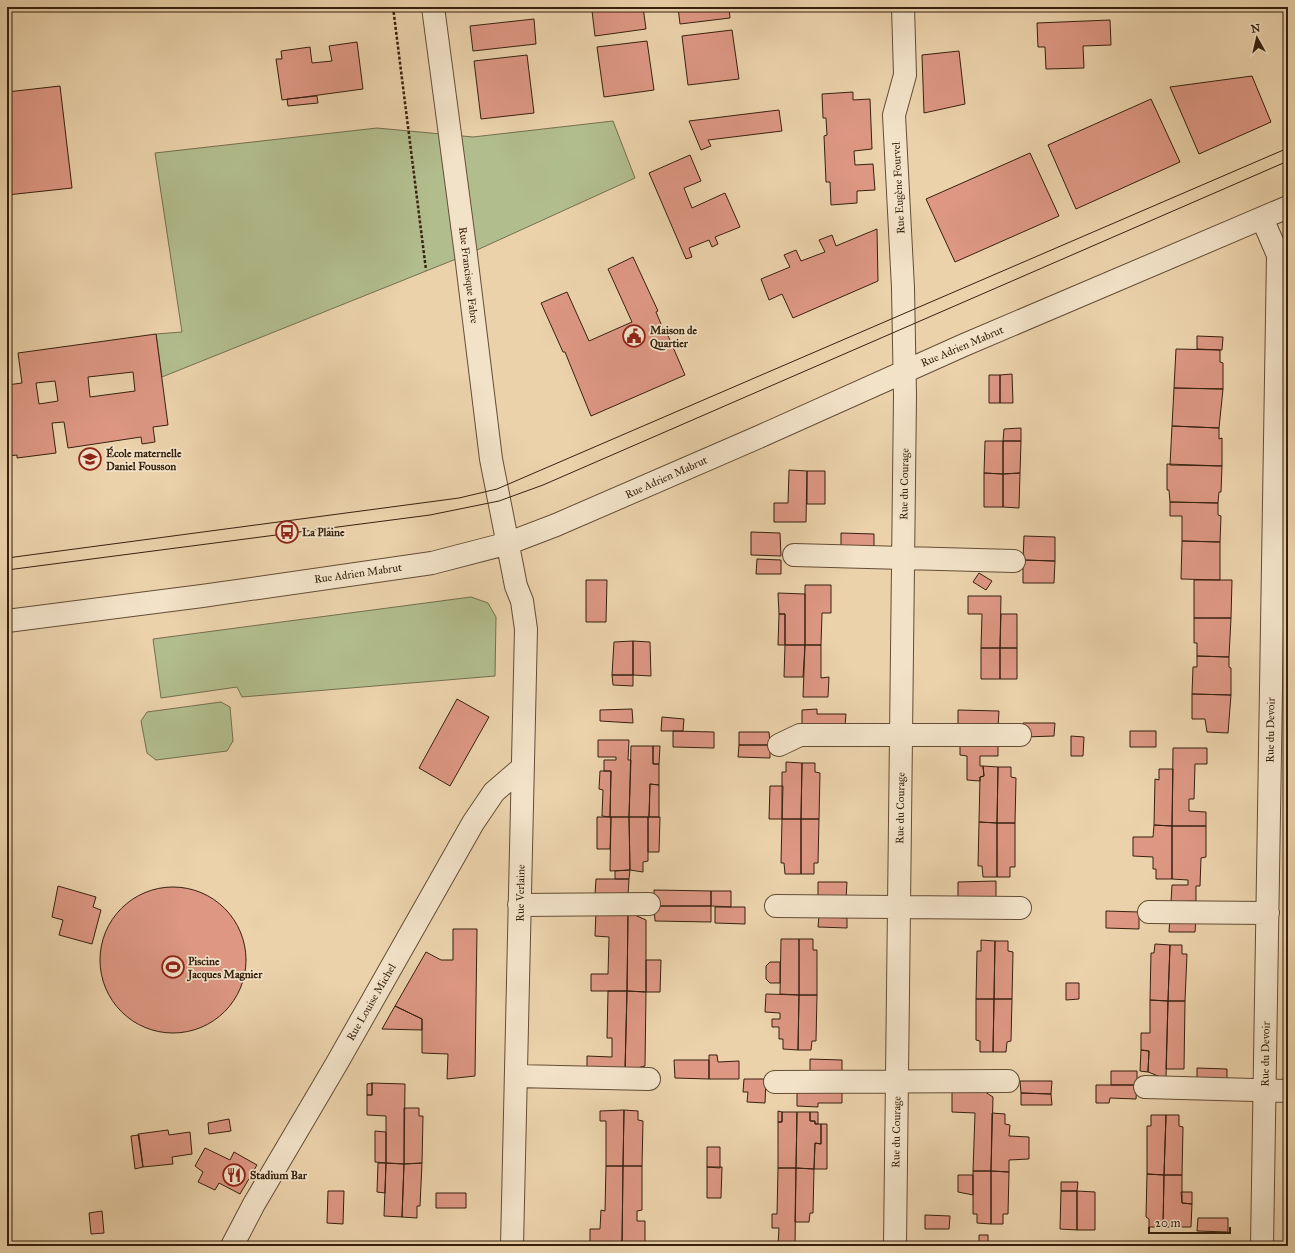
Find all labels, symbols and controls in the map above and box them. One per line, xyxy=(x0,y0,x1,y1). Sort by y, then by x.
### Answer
north arrow xyxy=(1237,18,1277,58)
text: N xyxy=(1250,21,1262,36)
street label: Rue Eugène Fourvel xyxy=(890,142,907,234)
street label: Rue Francisque Fabre xyxy=(455,226,481,325)
public building icon: Maison de Quartier xyxy=(621,323,647,349)
street label: Rue Adrien Mabrut xyxy=(919,323,1006,370)
place label: Maison de Quartier xyxy=(650,324,697,351)
school or university icon: École maternelle Daniel Fousson xyxy=(77,446,103,472)
place label: École maternelle Daniel Fousson xyxy=(106,446,182,473)
street label: Rue du Courage xyxy=(897,448,912,520)
street label: Rue Adrien Mabrut xyxy=(623,453,709,501)
bus stop icon: La Plaine xyxy=(274,519,300,545)
place label: La Plaine xyxy=(302,526,345,539)
street label: Rue Adrien Mabrut xyxy=(313,561,403,586)
street label: Rue du Devoir xyxy=(1263,696,1278,763)
street label: Rue du Courage xyxy=(893,772,908,844)
street label: Rue Verlaine xyxy=(514,864,528,922)
sports icon: Piscine Jacques Magnier xyxy=(160,954,186,980)
place label: Piscine Jacques Magnier xyxy=(186,955,263,982)
street label: Rue Louise Michel xyxy=(344,961,399,1043)
street label: Rue du Devoir xyxy=(1258,1020,1273,1087)
street label: Rue du Courage xyxy=(889,1096,904,1168)
restaurant icon: Stadium Bar xyxy=(221,1162,247,1188)
place label: Stadium Bar xyxy=(250,1169,308,1182)
scale bar xyxy=(1149,1209,1230,1235)
text: 20 m xyxy=(1155,1216,1181,1230)

